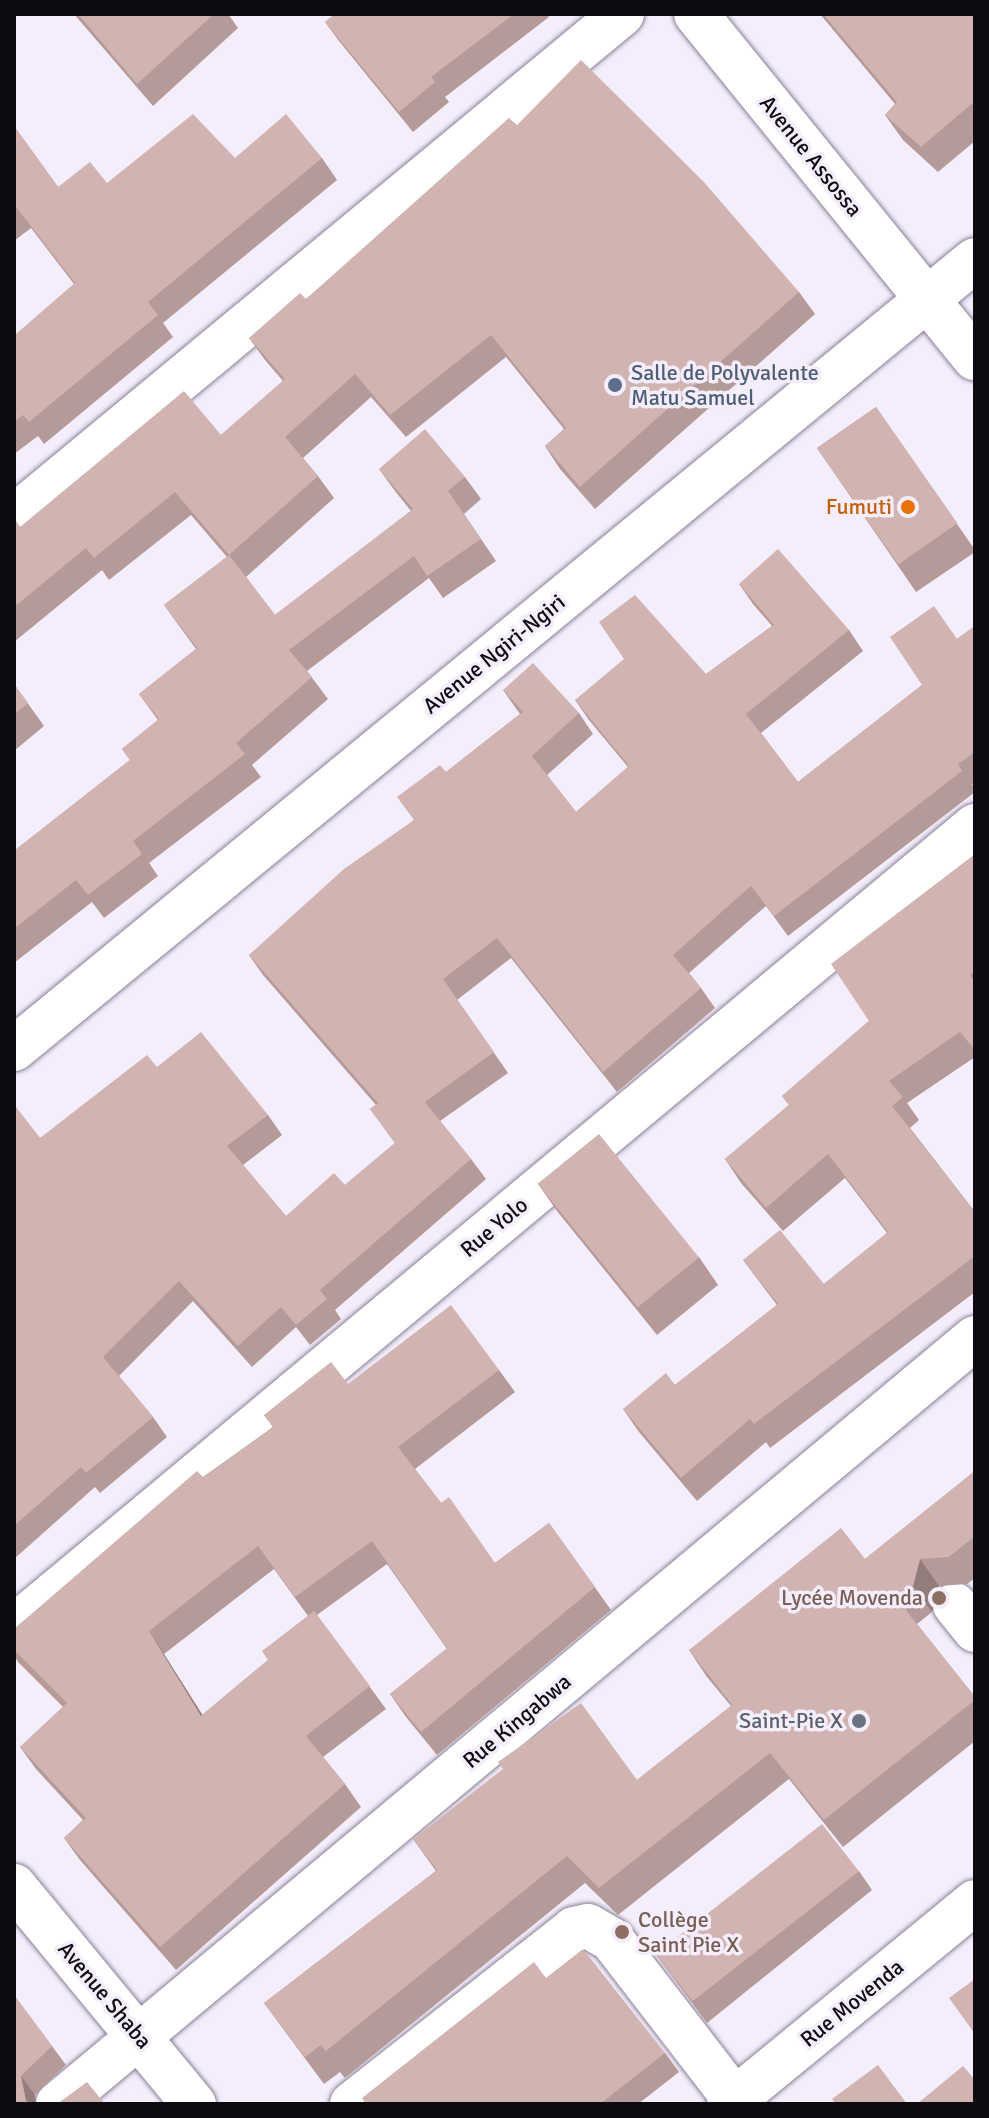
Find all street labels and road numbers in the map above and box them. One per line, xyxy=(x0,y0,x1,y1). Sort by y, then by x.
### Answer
street label: Avenue Assossa xyxy=(754,90,868,222)
street label: Avenue Ngiri-Ngiri xyxy=(418,589,570,719)
street label: Rue Yolo xyxy=(455,1191,533,1263)
street label: Rue Kingabwa xyxy=(458,1668,576,1774)
street label: Avenue Shaba xyxy=(53,1936,157,2054)
street label: Rue Movenda xyxy=(795,1953,909,2053)

